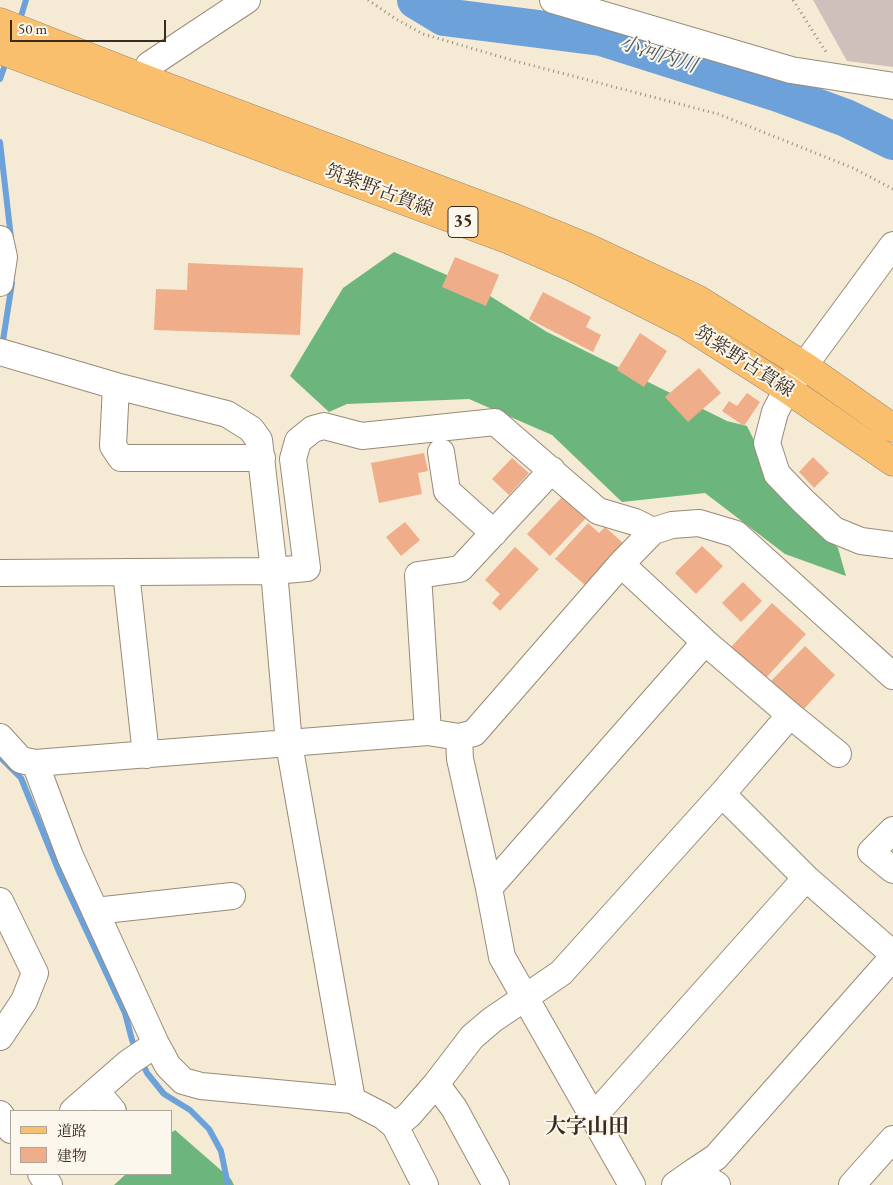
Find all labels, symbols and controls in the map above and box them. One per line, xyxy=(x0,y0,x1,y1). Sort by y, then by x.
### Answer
scale bar xyxy=(12,10,169,42)
text: 50 m xyxy=(18,19,47,38)
water label: 小河内川 xyxy=(616,31,700,79)
street label: 筑紫野古賀線 xyxy=(322,160,436,222)
road number: 35 xyxy=(448,206,478,238)
street label: 筑紫野古賀線 xyxy=(690,321,798,403)
legend xyxy=(10,1110,172,1175)
district label: 大字山田 xyxy=(545,1114,629,1140)
text: 道路 xyxy=(57,1121,87,1140)
text: 建物 xyxy=(57,1146,87,1165)

